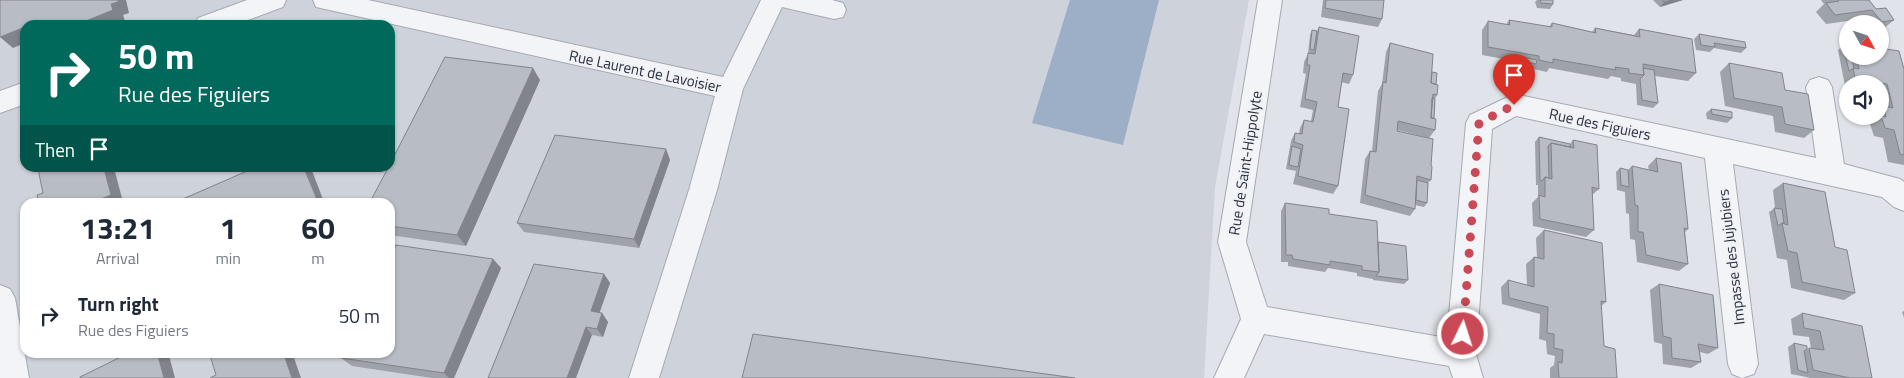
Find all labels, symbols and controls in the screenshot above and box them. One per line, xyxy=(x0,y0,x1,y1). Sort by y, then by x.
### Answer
north arrow xyxy=(1839,15,1889,65)
map controls xyxy=(1839,15,1889,125)
text: 50 m xyxy=(118,29,194,83)
icon: right xyxy=(35,40,100,105)
street label: Rue Laurent de Lavoisier xyxy=(567,44,723,98)
pin xyxy=(1493,54,1535,105)
icon: arrive xyxy=(1500,61,1528,89)
button: sound xyxy=(1839,75,1889,125)
text: Rue des Figuiers xyxy=(118,77,270,111)
street label: Rue de Saint-Hippolyte xyxy=(1222,89,1268,237)
street label: Rue des Figuiers xyxy=(1547,102,1653,146)
text: Then xyxy=(35,135,75,164)
icon: arrive xyxy=(85,135,113,163)
street label: Impasse des Jujubiers xyxy=(1711,188,1751,326)
text: 13:21 xyxy=(80,205,155,251)
text: 1 xyxy=(220,205,237,251)
text: 60 xyxy=(301,205,335,251)
text: Arrival xyxy=(96,246,139,270)
text: min xyxy=(215,246,241,270)
text: m xyxy=(311,246,325,270)
text: Turn right xyxy=(78,289,159,318)
text: 50 m xyxy=(339,301,380,330)
icon: right xyxy=(35,302,63,330)
position arrow xyxy=(1436,307,1488,359)
text: Rue des Figuiers xyxy=(78,318,189,342)

